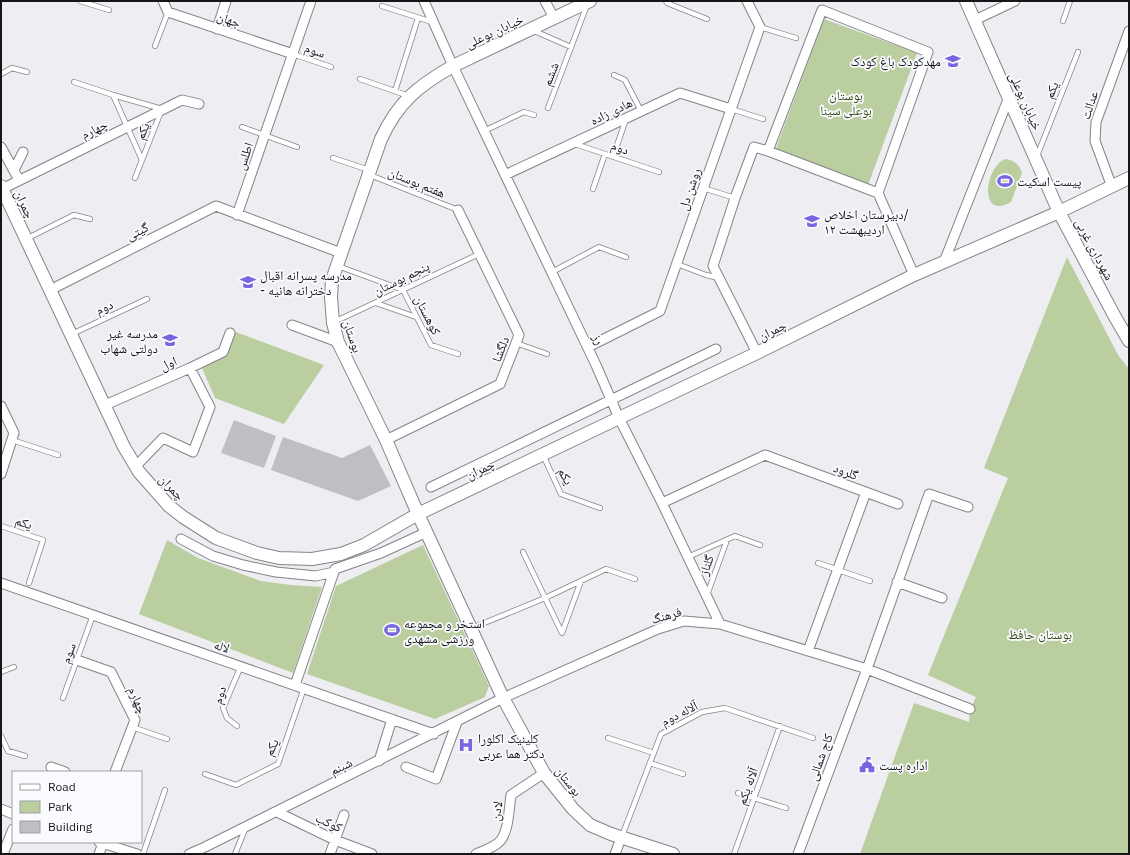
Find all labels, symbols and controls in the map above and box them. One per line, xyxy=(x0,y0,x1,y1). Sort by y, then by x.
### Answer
street label: جهان xyxy=(215,8,243,31)
street label: خیابان بوعلی xyxy=(462,11,526,52)
street label: سوم xyxy=(302,39,328,62)
school or university icon: مهدکودک باغ کودک xyxy=(944,52,962,70)
place label: مهدکودک باغ کودک xyxy=(851,53,941,71)
street label: ششم xyxy=(538,60,563,88)
street label: خیابان بوعلی xyxy=(1005,69,1046,133)
street label: یکم xyxy=(1040,79,1063,101)
park label: بوستان بوعلی سینا xyxy=(820,87,872,119)
street label: عدالت xyxy=(1077,88,1102,122)
street label: هادی زاده xyxy=(587,94,635,129)
street label: چهارم xyxy=(78,116,110,143)
street label: یکم xyxy=(131,120,154,142)
street label: دوم xyxy=(609,137,631,158)
street label: اطلس xyxy=(232,140,257,172)
street label: هفتم بوستان xyxy=(386,163,448,202)
street label: روشن دل xyxy=(674,166,705,212)
sports icon: پیست اسکیت xyxy=(996,172,1014,190)
place label: پیست اسکیت xyxy=(1017,173,1082,190)
street label: چمران xyxy=(11,187,39,221)
place label: دبیرستان اخلاص/ ۱۲ اردیبهشت xyxy=(824,206,909,238)
school or university icon: دبیرستان اخلاص/ ۱۲ اردیبهشت xyxy=(803,212,821,230)
street label: شهرداری غربی xyxy=(1071,215,1118,283)
street label: گیتی xyxy=(123,218,152,244)
street label: پنجم بوستان xyxy=(370,257,432,299)
place label: مدرسه پسرانه اقبال - دخترانه هانیه xyxy=(260,267,352,299)
school or university icon: مدرسه پسرانه اقبال - دخترانه هانیه xyxy=(239,273,257,291)
street label: کوهستان xyxy=(410,293,445,338)
street label: دوم xyxy=(93,296,116,319)
street label: چمران xyxy=(755,316,789,345)
street label: بوستان xyxy=(339,317,366,355)
place label: مدرسه غیر دولتی شهاب xyxy=(100,325,158,357)
street label: رز xyxy=(588,330,608,347)
school or university icon: مدرسه غیر دولتی شهاب xyxy=(161,331,179,349)
street label: دلگشا xyxy=(488,334,513,364)
street label: اول xyxy=(157,352,179,375)
street label: چمران xyxy=(463,455,497,483)
street label: گلرود xyxy=(831,459,861,484)
street label: یکم xyxy=(554,465,577,488)
street label: چمران xyxy=(155,471,188,504)
street label: یکم xyxy=(13,512,35,533)
street label: گلناز xyxy=(695,552,718,579)
street label: فرهنگ xyxy=(649,603,683,628)
place label: استخر و مجموعه ورزشی مشهدی xyxy=(404,615,485,647)
sports icon: استخر و مجموعه ورزشی مشهدی xyxy=(383,621,401,639)
park label: بوستان حافظ xyxy=(1008,626,1072,643)
street label: لاله xyxy=(212,636,232,657)
street label: سوم xyxy=(57,640,80,666)
street label: چهارم xyxy=(124,684,151,716)
street label: دوم xyxy=(209,684,230,706)
street label: آلاله دوم xyxy=(658,697,701,730)
place label: کلینیک اکلورا دکتر هما عربی xyxy=(478,730,544,762)
street label: کاج شمالی xyxy=(804,731,838,783)
street label: یکم xyxy=(260,736,283,759)
hospital icon: کلینیک اکلورا دکتر هما عربی xyxy=(457,736,475,754)
street label: شبنم xyxy=(327,754,355,779)
public building icon: اداره پست xyxy=(858,756,876,774)
place label: اداره پست xyxy=(879,757,928,774)
street label: بوستان xyxy=(551,763,586,800)
street label: آلاله یکم xyxy=(733,764,762,807)
legend xyxy=(12,771,142,843)
text: Road xyxy=(48,779,76,794)
text: Park xyxy=(48,799,73,814)
street label: لادن xyxy=(487,800,506,822)
street label: کوکب xyxy=(313,809,345,836)
text: Building xyxy=(48,819,93,834)

